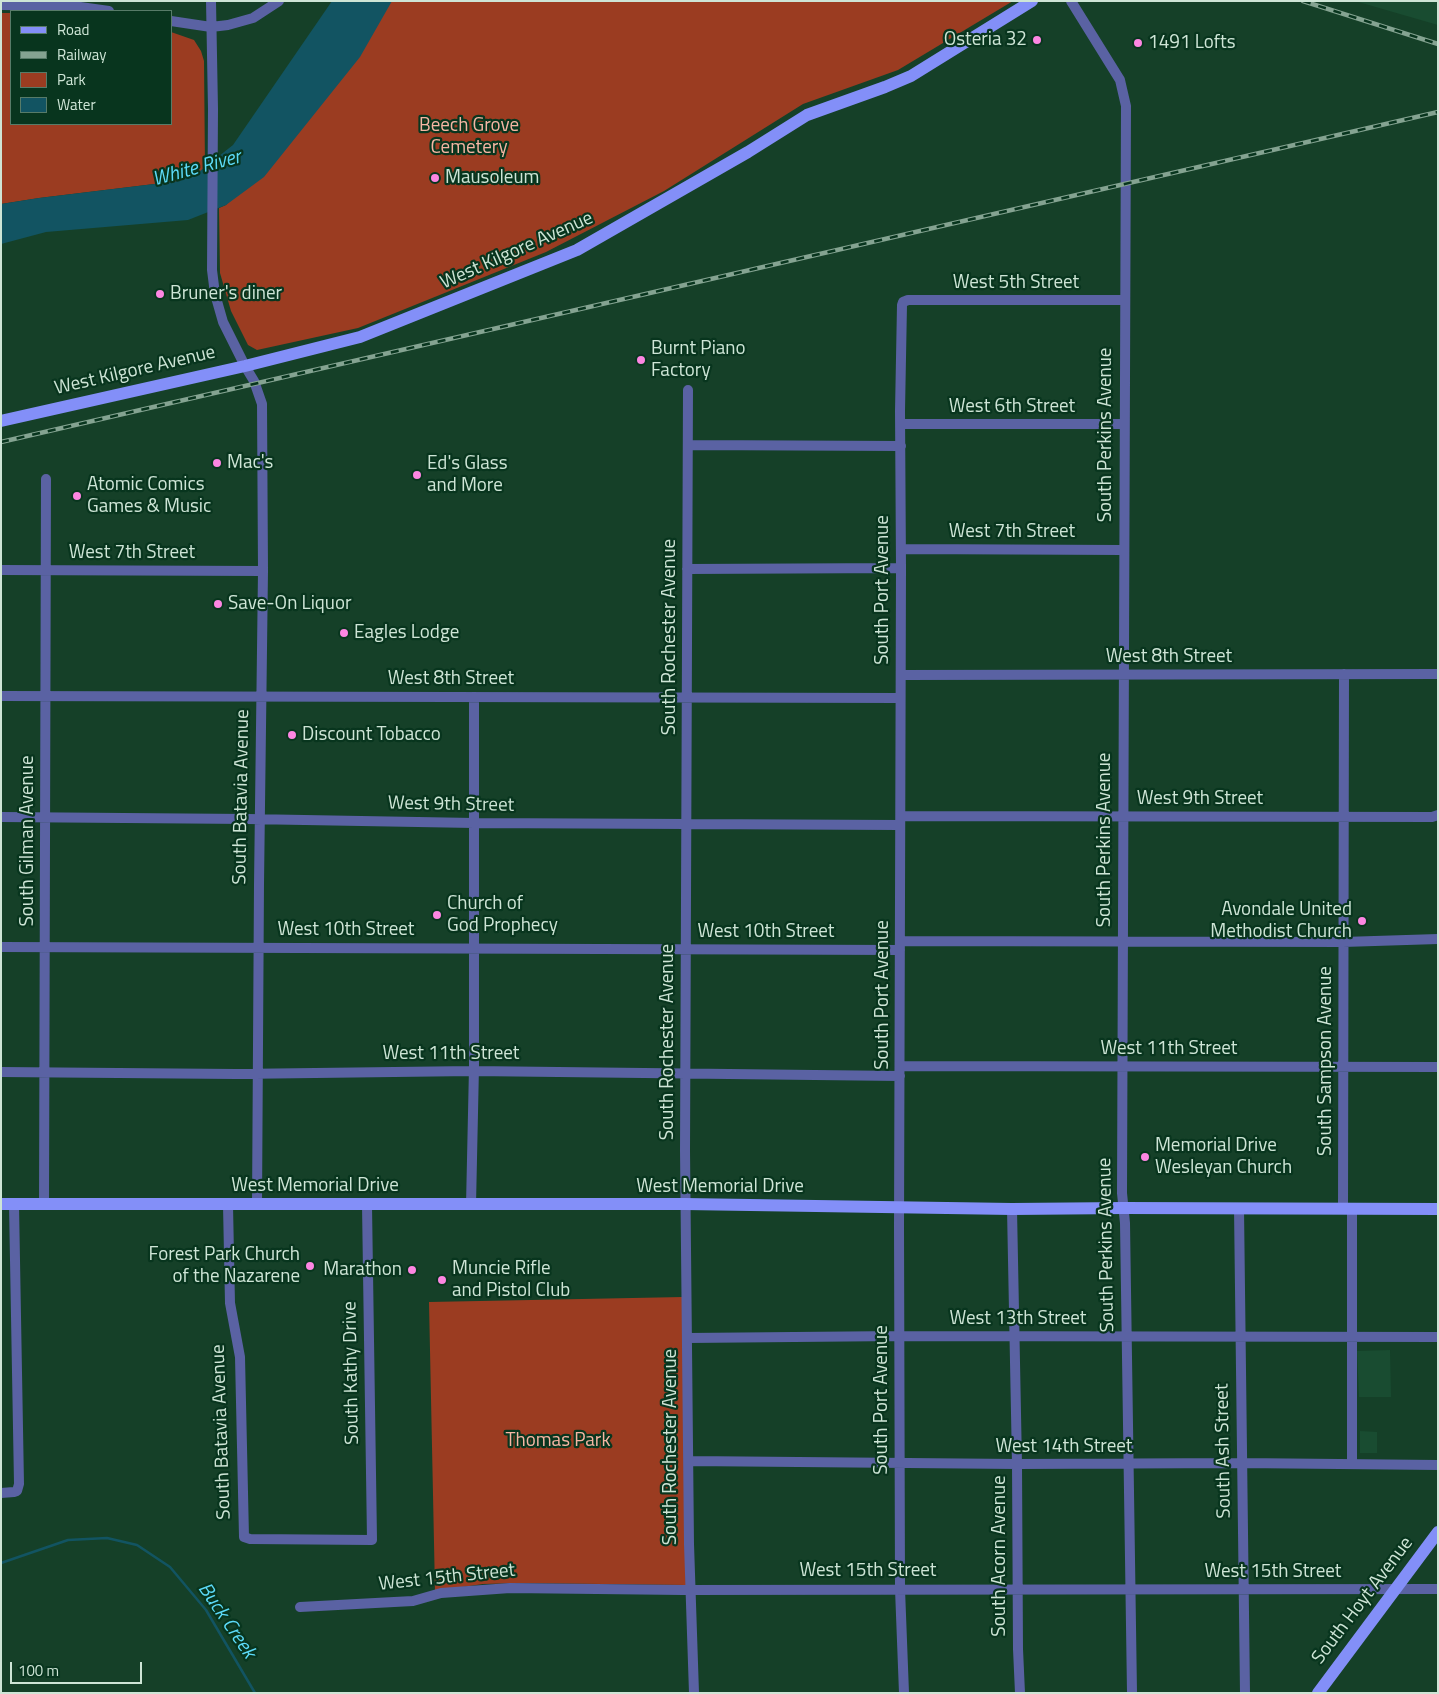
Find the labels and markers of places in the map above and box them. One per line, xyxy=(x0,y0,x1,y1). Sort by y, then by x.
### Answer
place label: Osteria 32 xyxy=(944,29,1027,51)
place label: 1491 Lofts xyxy=(1148,32,1236,54)
marker: Osteria 32 xyxy=(1031,34,1043,46)
marker: 1491 Lofts xyxy=(1132,37,1144,49)
place label: Mausoleum xyxy=(445,167,539,189)
marker: Mausoleum xyxy=(429,172,441,184)
place label: Bruner's diner xyxy=(170,283,282,305)
marker: Bruner's diner xyxy=(154,288,166,300)
place label: Burnt Piano Factory xyxy=(651,338,746,382)
marker: Burnt Piano Factory xyxy=(635,354,647,366)
place label: Mac's xyxy=(227,452,273,474)
place label: Ed's Glass and More xyxy=(427,453,508,497)
marker: Mac's xyxy=(211,457,223,469)
marker: Ed's Glass and More xyxy=(411,469,423,481)
place label: Atomic Comics Games & Music xyxy=(87,474,211,518)
marker: Atomic Comics Games & Music xyxy=(71,490,83,502)
place label: Save-On Liquor xyxy=(228,593,351,615)
marker: Save-On Liquor xyxy=(212,598,224,610)
place label: Eagles Lodge xyxy=(354,622,459,644)
marker: Eagles Lodge xyxy=(338,627,350,639)
place label: Discount Tobacco xyxy=(302,724,441,746)
marker: Discount Tobacco xyxy=(286,729,298,741)
place label: Church of God Prophecy xyxy=(447,893,558,937)
place label: Avondale United Methodist Church xyxy=(1210,899,1352,943)
marker: Church of God Prophecy xyxy=(431,909,443,921)
marker: Avondale United Methodist Church xyxy=(1356,915,1368,927)
place label: Memorial Drive Wesleyan Church xyxy=(1155,1135,1292,1179)
marker: Memorial Drive Wesleyan Church xyxy=(1139,1151,1151,1163)
place label: Forest Park Church of the Nazarene xyxy=(149,1244,300,1288)
place label: Muncie Rifle and Pistol Club xyxy=(452,1258,570,1302)
place label: Marathon xyxy=(323,1259,402,1281)
marker: Forest Park Church of the Nazarene xyxy=(304,1260,316,1272)
marker: Marathon xyxy=(406,1264,418,1276)
marker: Muncie Rifle and Pistol Club xyxy=(436,1274,448,1286)

